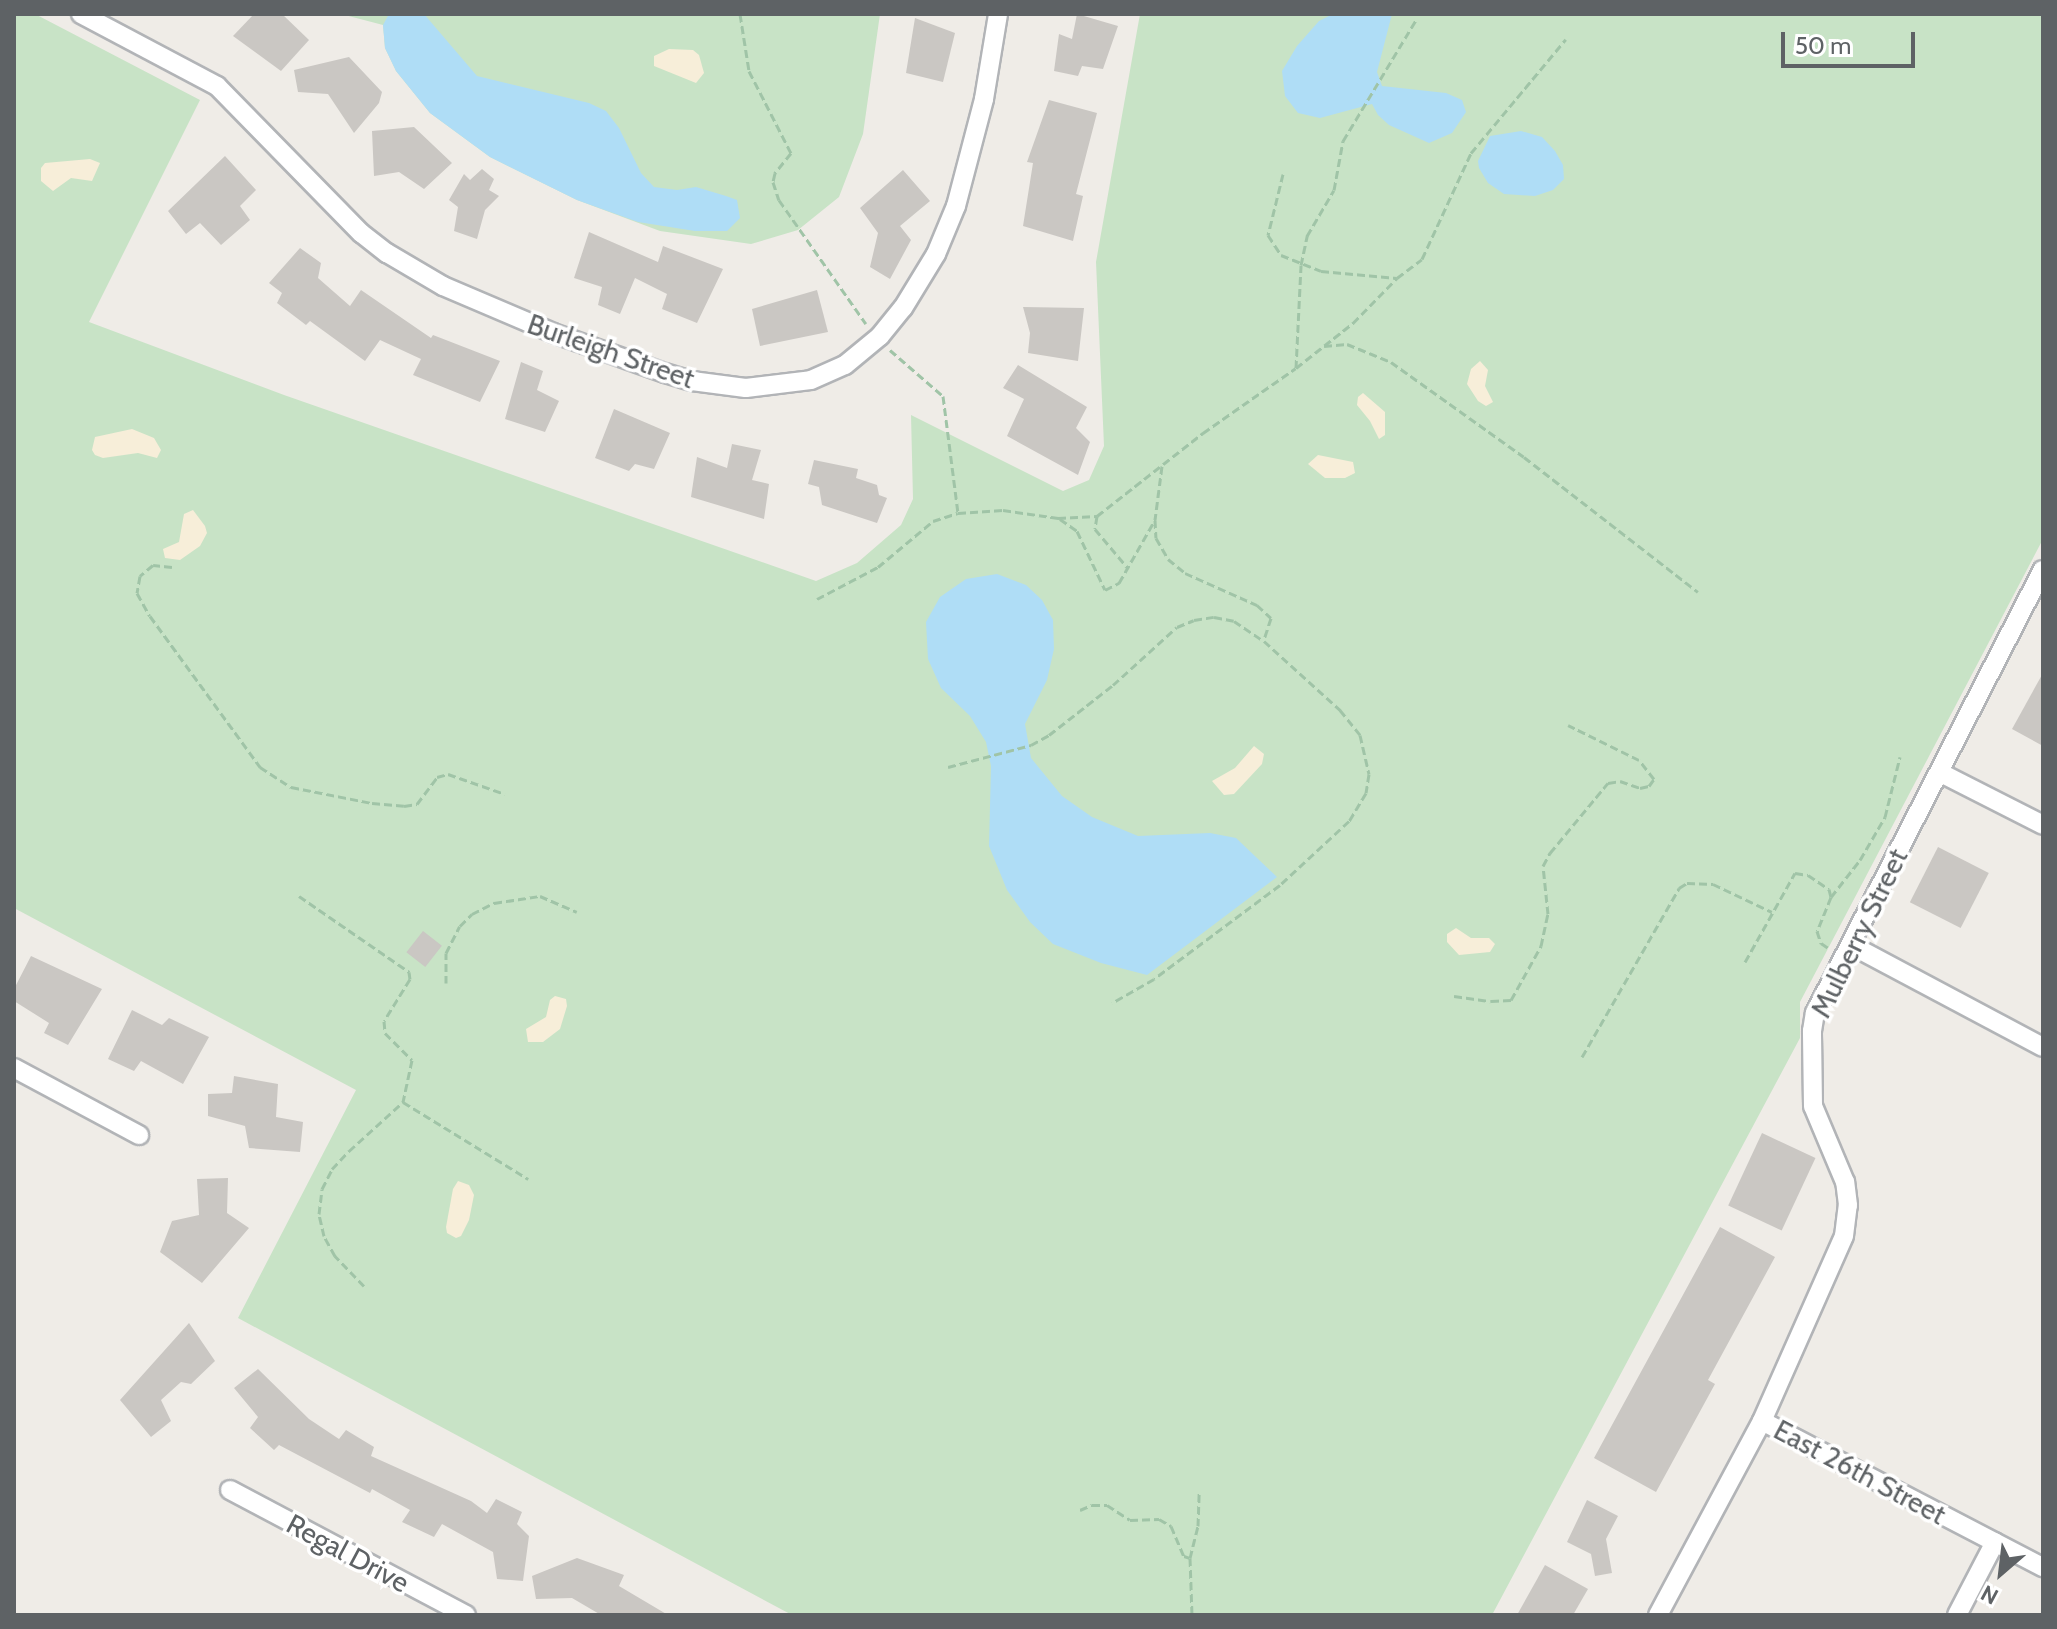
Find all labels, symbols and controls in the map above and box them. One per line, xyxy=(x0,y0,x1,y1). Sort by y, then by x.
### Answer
scale bar xyxy=(1785,16,1919,66)
text: 50 m xyxy=(1795,31,1851,60)
street label: Burleigh Street xyxy=(523,307,699,395)
street label: Mulberry Street xyxy=(1804,843,1914,1023)
street label: East 26th Street xyxy=(1768,1413,1952,1531)
street label: Regal Drive xyxy=(281,1507,415,1599)
north arrow xyxy=(1961,1533,2041,1613)
text: N xyxy=(1976,1579,2003,1610)

